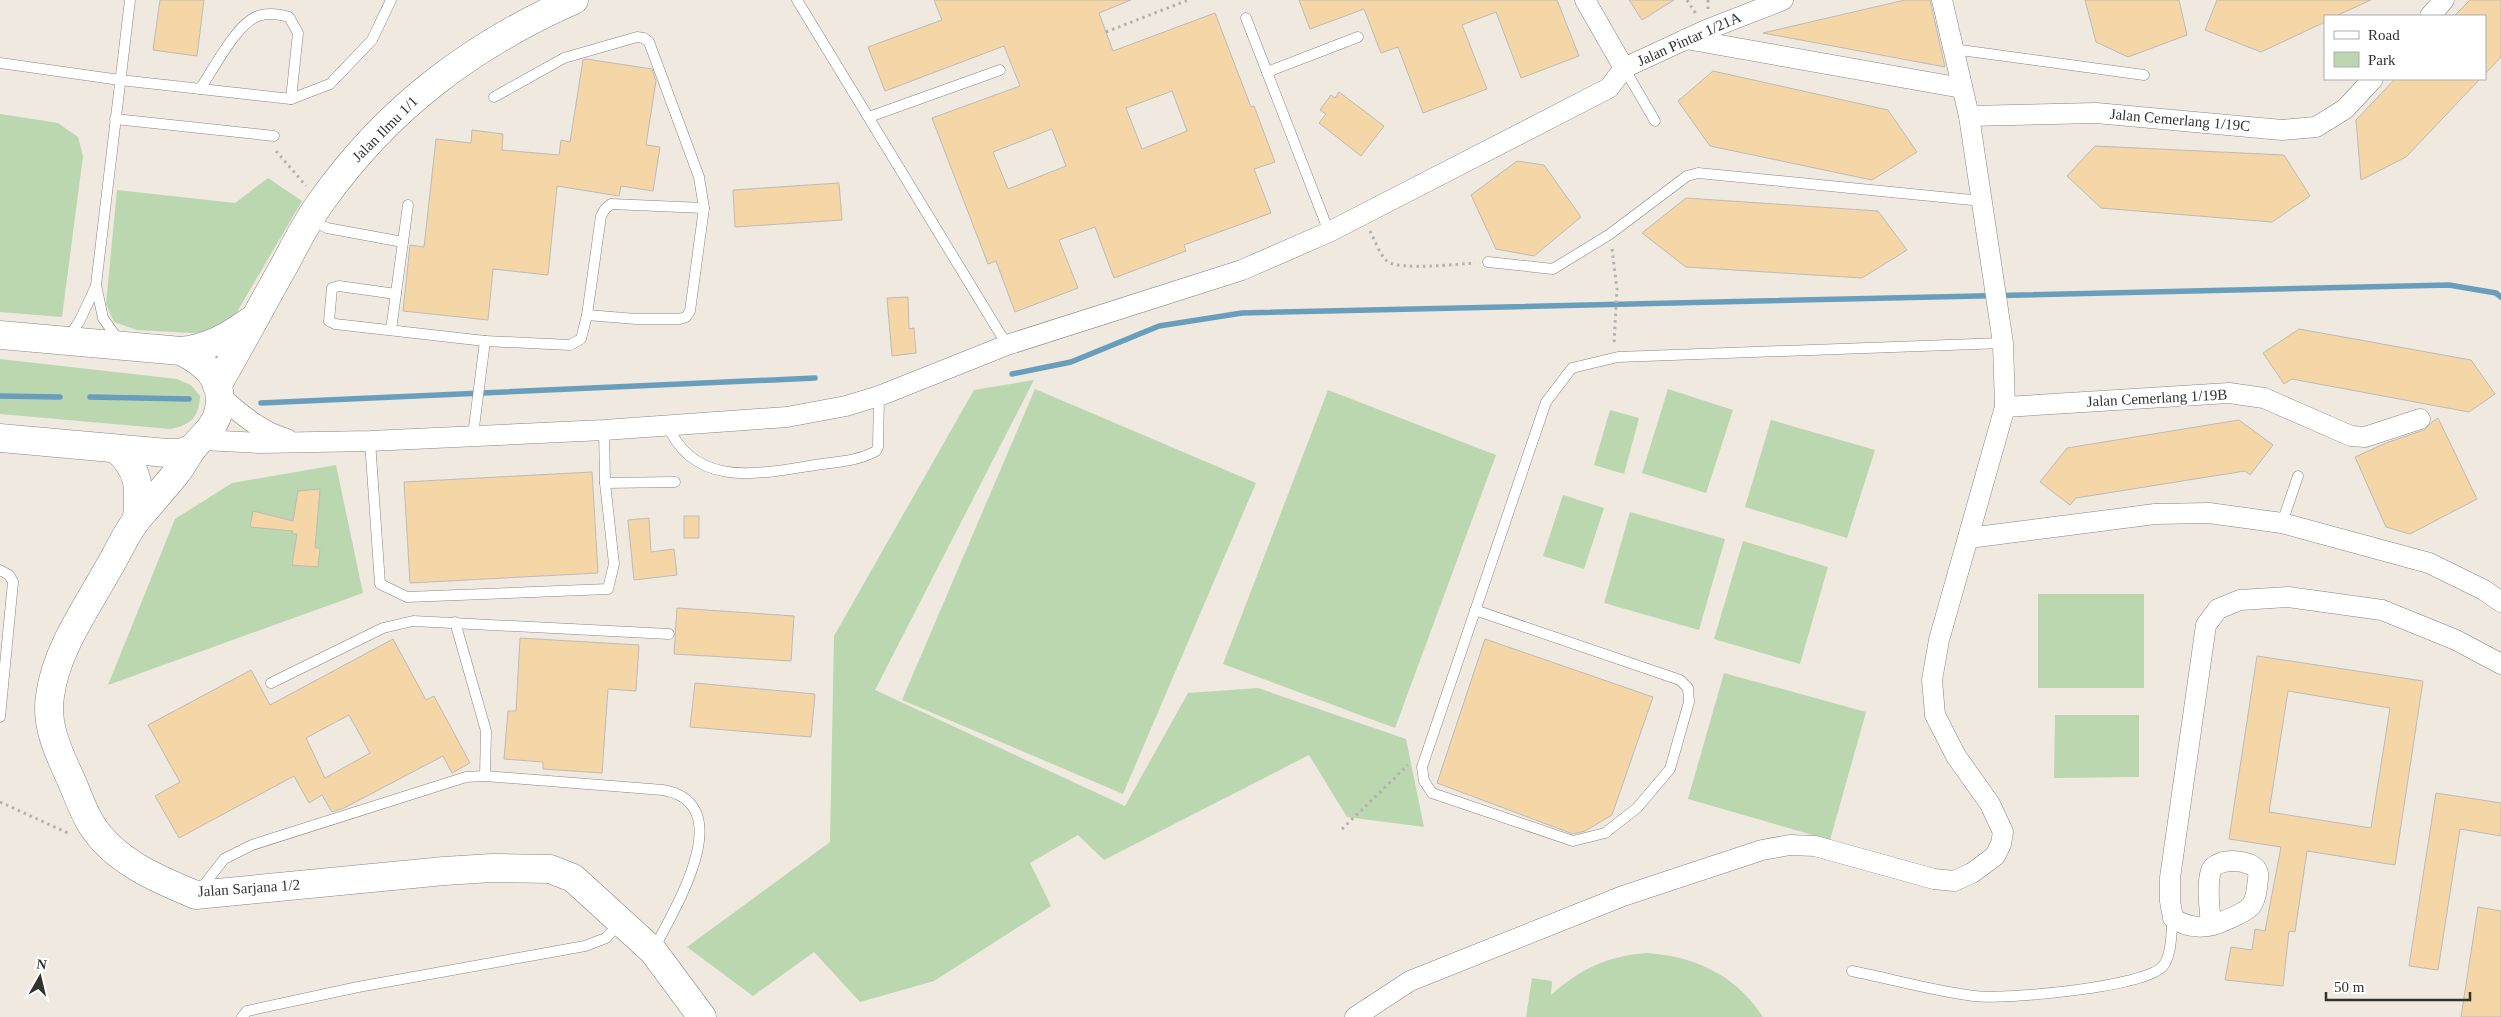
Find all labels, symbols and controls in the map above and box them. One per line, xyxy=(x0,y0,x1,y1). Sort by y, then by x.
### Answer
street label: Jalan Pintar 1/21A xyxy=(1635,9,1743,69)
legend xyxy=(2324,15,2486,80)
text: Road xyxy=(2368,27,2400,43)
text: Park xyxy=(2368,52,2396,68)
street label: Jalan Ilmu 1/1 xyxy=(349,93,421,165)
street label: Jalan Cemerlang 1/19C xyxy=(2109,106,2251,134)
street label: Jalan Cemerlang 1/19B xyxy=(2086,386,2228,410)
street label: Jalan Sarjana 1/2 xyxy=(197,876,301,900)
north arrow xyxy=(15,952,65,1002)
text: N xyxy=(36,956,48,973)
scale bar xyxy=(2326,970,2470,1002)
text: 50 m xyxy=(2334,979,2365,995)

